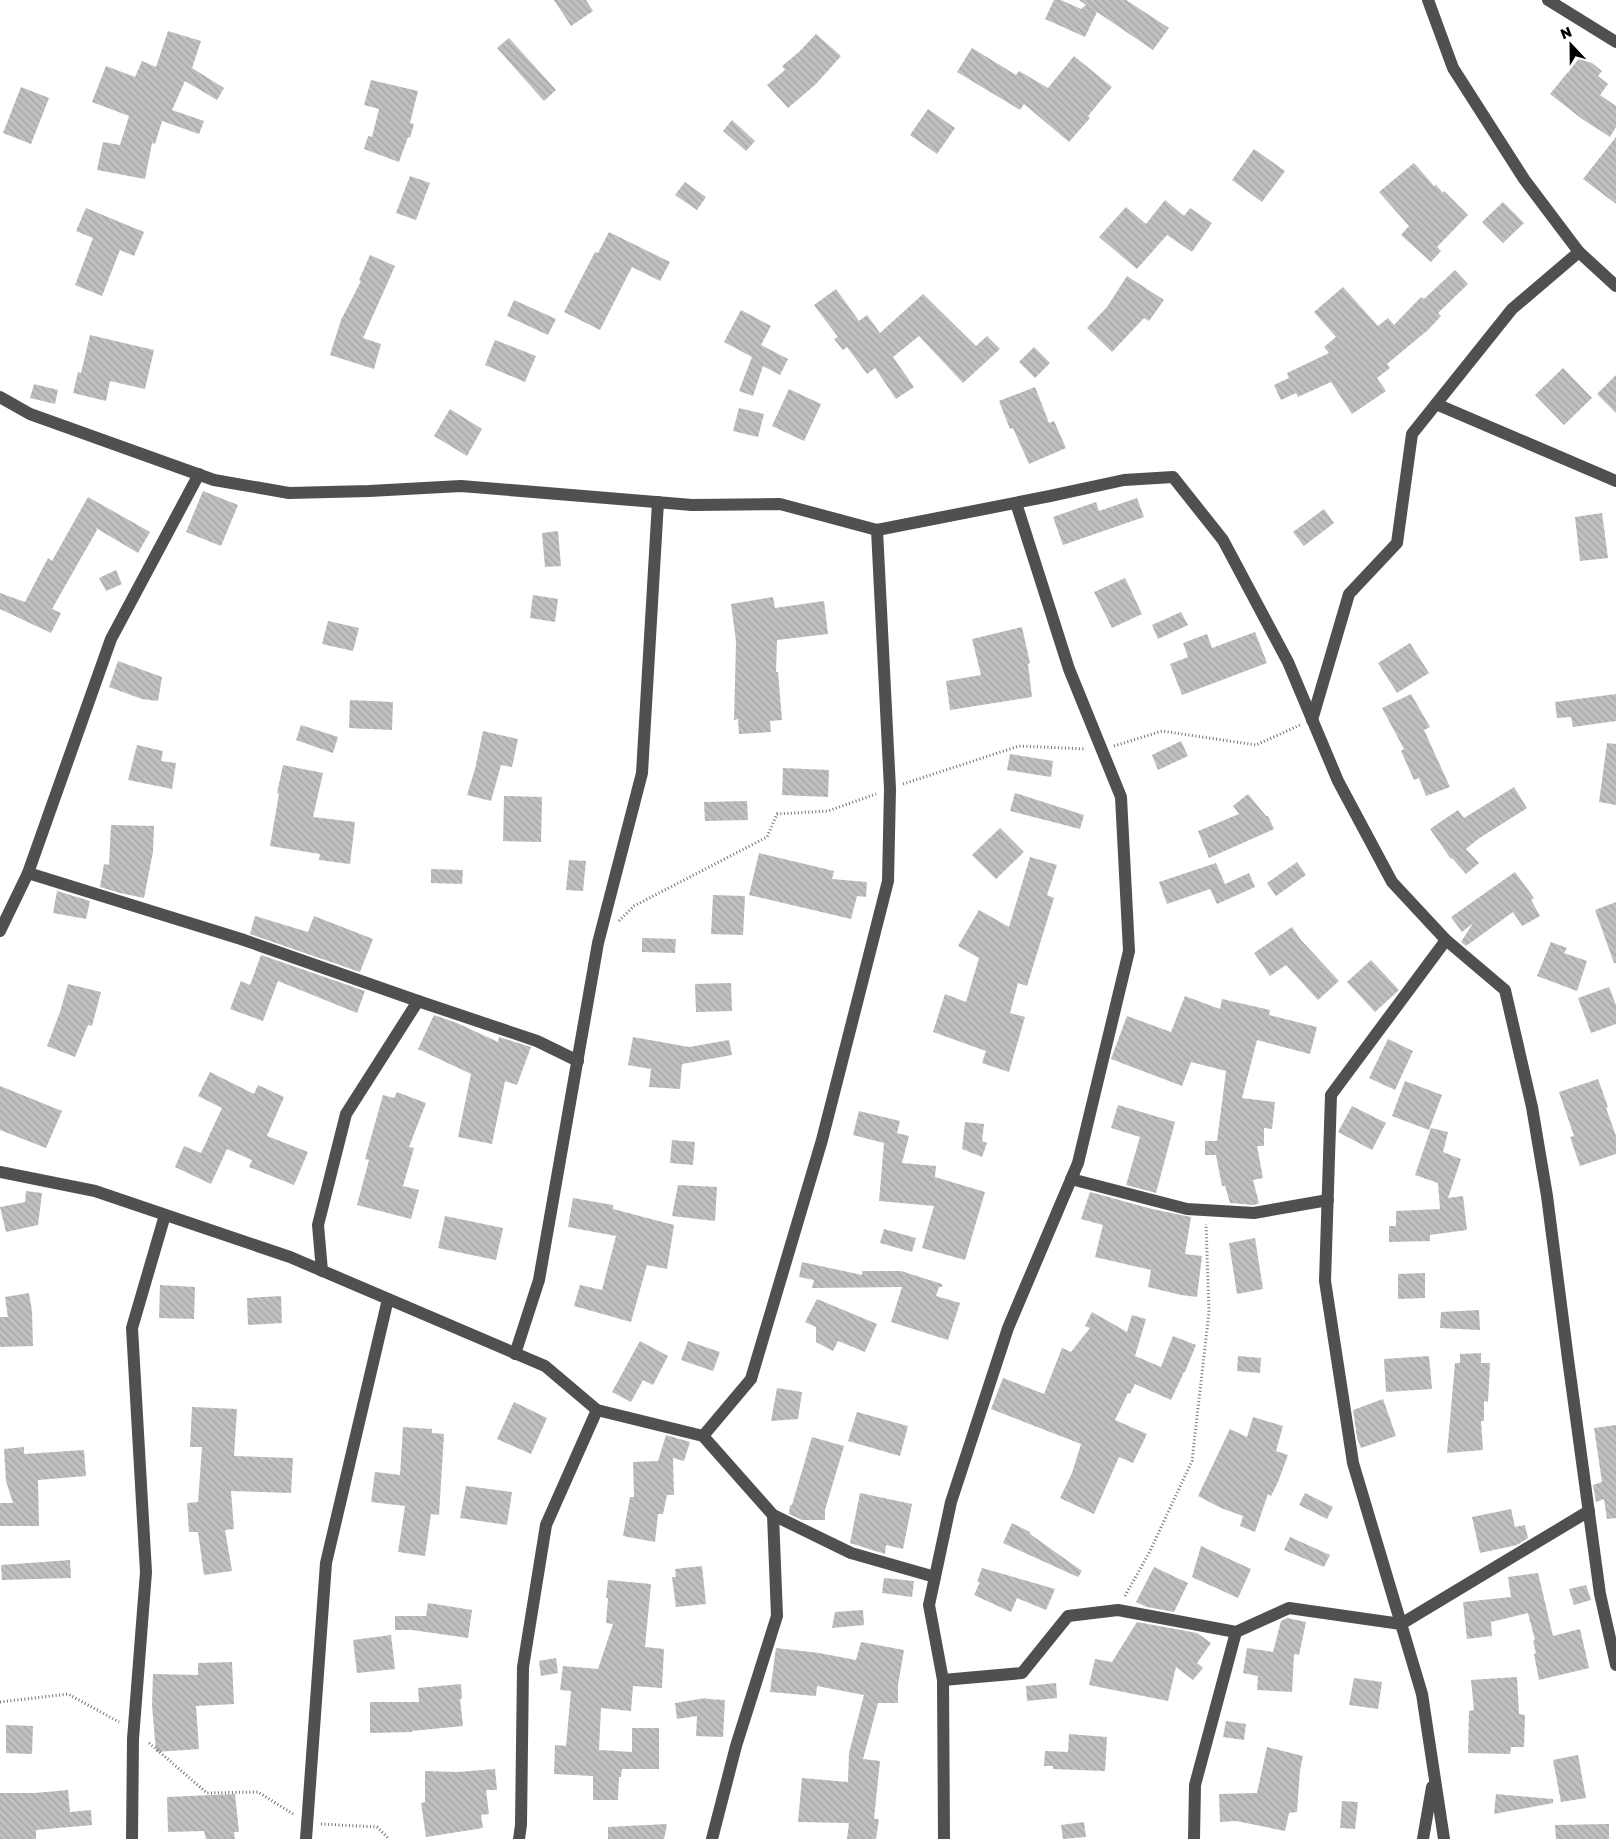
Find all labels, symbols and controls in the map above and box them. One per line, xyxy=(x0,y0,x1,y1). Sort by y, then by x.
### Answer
north arrow xyxy=(1546,20,1596,70)
text: N xyxy=(1558,23,1574,42)

